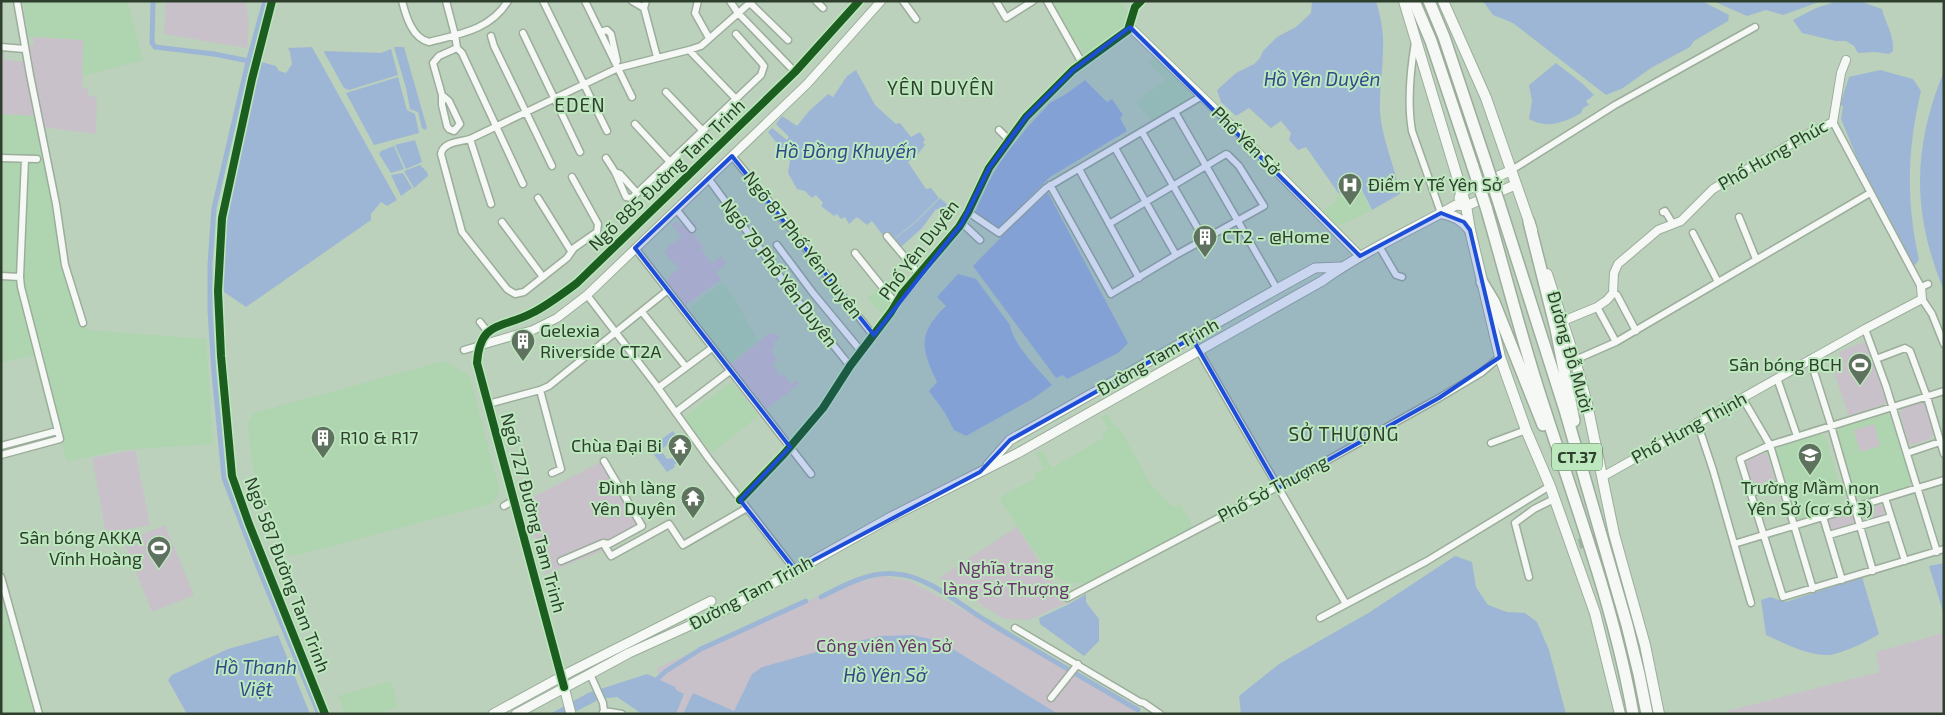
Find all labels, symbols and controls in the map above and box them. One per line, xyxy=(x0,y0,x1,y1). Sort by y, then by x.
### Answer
water label: Hồ Yên Duyên xyxy=(1264,67,1380,91)
district label: YÊN DUYÊN xyxy=(887,76,995,99)
district label: EDEN xyxy=(554,93,606,116)
street label: Ngõ 885 Đường Tam Trinh xyxy=(583,94,749,255)
street label: Phố Yên Sở xyxy=(1208,101,1286,180)
street label: Phố Hưng Phúc xyxy=(1714,114,1831,194)
water label: Hồ Đồng Khuyến xyxy=(775,139,917,163)
street label: Ngõ 87 Phố Yên Duyên xyxy=(739,166,868,322)
hospital icon: Điểm Y Tế Yên Sở xyxy=(1337,172,1363,206)
place label: Điểm Y Tế Yên Sở xyxy=(1368,173,1503,195)
street label: Ngõ 79 Phố Yên Duyên xyxy=(717,194,843,351)
street label: Phố Yên Duyên xyxy=(873,195,963,304)
building icon: CT2 - @Home xyxy=(1192,224,1218,258)
place label: CT2 - @Home xyxy=(1222,225,1330,247)
street label: Đường Đỗ Mười xyxy=(1543,288,1599,415)
street label: Đường Tam Trinh xyxy=(1093,312,1222,400)
place label: Gelexia Riverside CT2A xyxy=(540,319,662,362)
building icon: Gelexia Riverside CT2A xyxy=(510,328,536,362)
sports icon: Sân bóng BCH xyxy=(1847,352,1873,386)
place label: Sân bóng BCH xyxy=(1729,353,1842,375)
street label: Phố Hưng Thịnh xyxy=(1627,386,1750,468)
street label: Ngõ 727 Đường Tam Trinh xyxy=(497,410,571,615)
district label: SỞ THƯỢNG xyxy=(1288,422,1400,445)
building icon: R10 & R17 xyxy=(310,425,336,459)
place label: R10 & R17 xyxy=(340,426,419,448)
temple icon: Chùa Đại Bi xyxy=(667,433,693,467)
place label: Chùa Đại Bi xyxy=(571,434,662,456)
school or university icon: Trường Mầm non Yên Sở (cơ sở 3) xyxy=(1797,442,1823,476)
road number: CT.37 xyxy=(1552,444,1602,471)
street label: Phố Sở Thượng xyxy=(1213,450,1332,526)
street label: Ngõ 587 Đường Tam Trinh xyxy=(240,474,335,675)
place label: Đình làng Yên Duyên xyxy=(591,476,676,519)
place label: Trường Mầm non Yên Sở (cơ sở 3) xyxy=(1741,476,1879,519)
temple icon: Đình làng Yên Duyên xyxy=(680,485,706,519)
place label: Sân bóng AKKA Vĩnh Hoàng xyxy=(19,526,143,569)
sports icon: Sân bóng AKKA Vĩnh Hoàng xyxy=(146,535,172,569)
street label: Đường Tam Trinh xyxy=(685,550,816,634)
park label: Nghĩa trang làng Sở Thượng xyxy=(943,556,1069,599)
park label: Công viên Yên Sở xyxy=(816,634,953,656)
water label: Hồ Thanh Việt xyxy=(215,655,297,700)
water label: Hồ Yên Sở xyxy=(843,663,929,686)

